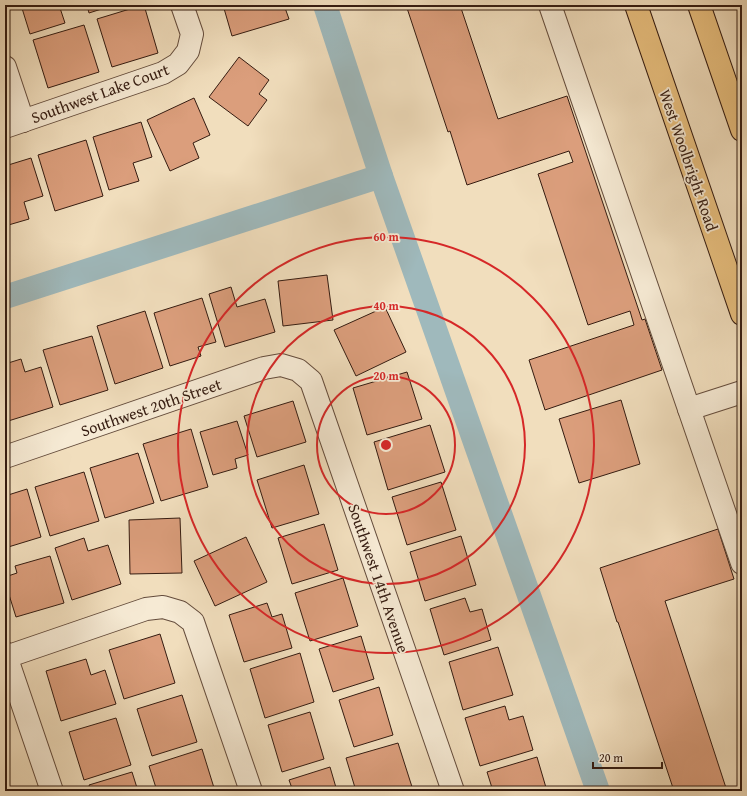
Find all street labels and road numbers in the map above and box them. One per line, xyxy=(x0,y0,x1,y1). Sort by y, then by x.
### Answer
street label: Southwest Lake Court xyxy=(28,57,173,129)
street label: West Woolbright Road xyxy=(653,86,725,235)
street label: Southwest 20th Street xyxy=(77,372,225,442)
street label: Southwest 14th Avenue xyxy=(342,500,416,656)

